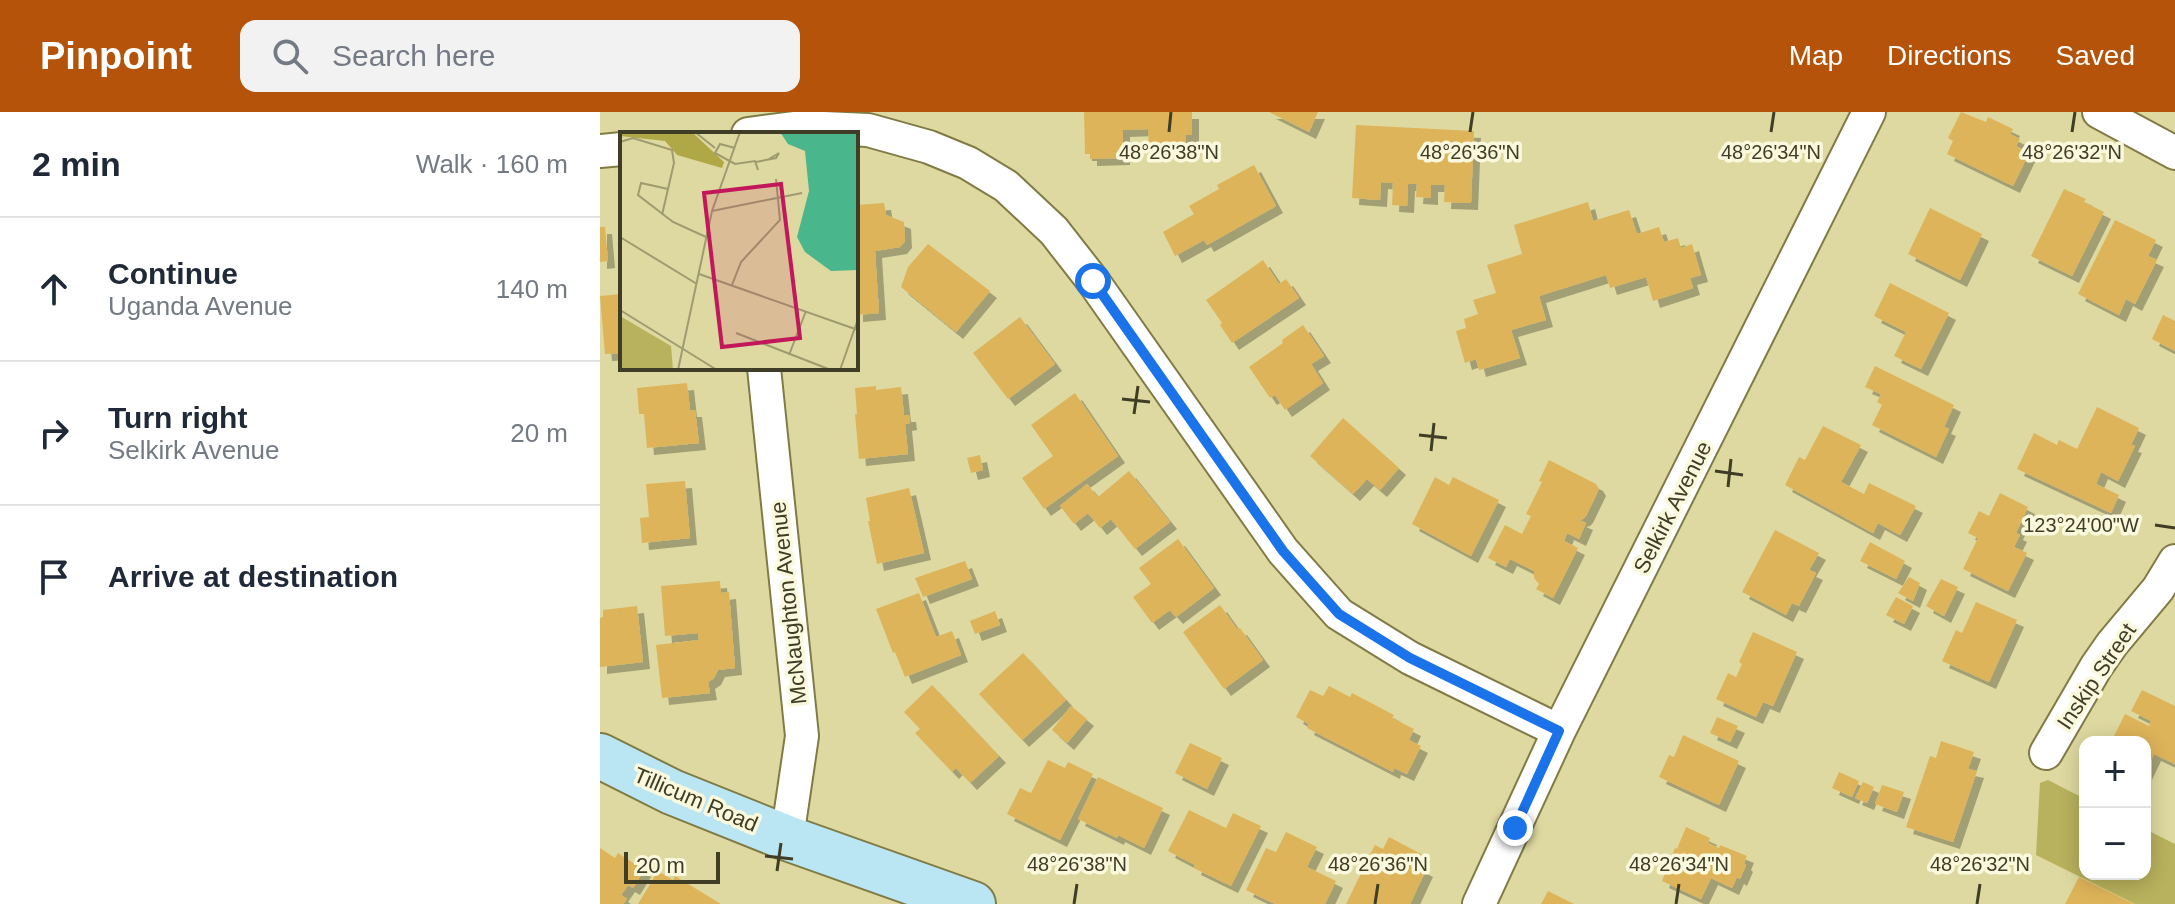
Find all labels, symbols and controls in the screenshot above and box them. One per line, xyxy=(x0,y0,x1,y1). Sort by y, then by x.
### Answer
search box xyxy=(240,20,800,92)
icon: search xyxy=(268,34,312,78)
text: Pinpoint xyxy=(40,35,192,77)
text: Search here xyxy=(332,39,495,72)
text: Map xyxy=(1789,40,1843,71)
text: Directions xyxy=(1887,40,2012,71)
text: Saved xyxy=(2056,40,2135,71)
inset map xyxy=(620,132,858,370)
text: 48°26'38"N xyxy=(1119,141,1219,163)
text: 48°26'36"N xyxy=(1420,141,1520,163)
text: 48°26'34"N xyxy=(1721,141,1821,163)
text: 48°26'32"N xyxy=(2022,141,2122,163)
text: 2 min xyxy=(32,145,121,183)
text: Walk · 160 m xyxy=(416,149,568,179)
text: Continue xyxy=(108,257,238,290)
route start xyxy=(1075,263,1111,299)
icon: ahead xyxy=(32,267,76,311)
text: 140 m xyxy=(496,274,568,304)
text: Uganda Avenue xyxy=(108,291,293,321)
text: Turn right xyxy=(108,401,247,434)
icon: right xyxy=(32,411,76,455)
text: 20 m xyxy=(510,418,568,448)
text: Selkirk Avenue xyxy=(108,435,280,465)
street label: Selkirk Avenue xyxy=(1628,437,1717,578)
street label: McNaughton Avenue xyxy=(765,500,812,706)
text: 123°24'00"W xyxy=(2023,514,2139,536)
icon: arrive xyxy=(32,555,76,599)
text: Arrive at destination xyxy=(108,560,398,593)
street label: Inskip Street xyxy=(2052,619,2141,734)
map controls xyxy=(2079,736,2151,880)
button: + xyxy=(2079,736,2151,808)
street label: Tillicum Road xyxy=(630,762,762,837)
button: − xyxy=(2079,808,2151,880)
route end xyxy=(1497,810,1533,846)
scale bar xyxy=(624,848,720,884)
text: 20 m xyxy=(636,853,685,878)
text: 48°26'38"N xyxy=(1027,853,1127,875)
text: 48°26'36"N xyxy=(1328,853,1428,875)
text: 48°26'34"N xyxy=(1629,853,1729,875)
text: 48°26'32"N xyxy=(1930,853,2030,875)

